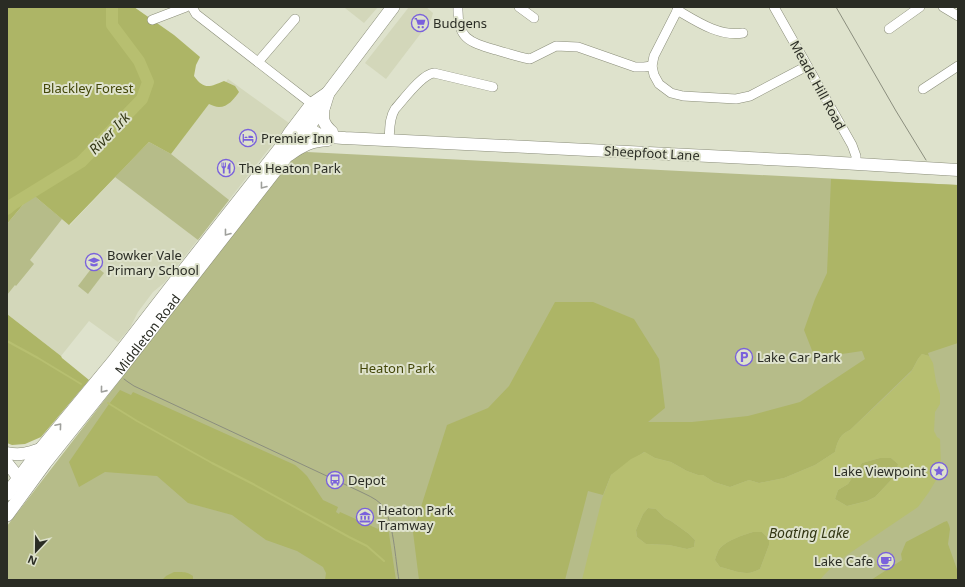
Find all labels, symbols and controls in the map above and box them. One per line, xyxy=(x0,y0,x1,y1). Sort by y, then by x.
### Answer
supermarket icon: Budgens xyxy=(410,13,430,33)
place label: Budgens xyxy=(433,14,487,32)
street label: Meade Hill Road xyxy=(786,37,850,133)
park label: Blackley Forest xyxy=(43,79,134,97)
water label: River Irk xyxy=(84,107,134,158)
hotel icon: Premier Inn xyxy=(238,128,258,148)
place label: Premier Inn xyxy=(261,129,333,147)
street label: Sheepfoot Lane xyxy=(604,142,700,164)
restaurant icon: The Heaton Park xyxy=(216,158,236,178)
place label: The Heaton Park xyxy=(239,159,341,177)
one-way arrow xyxy=(261,182,268,189)
one-way arrow xyxy=(224,228,231,235)
place label: Bowker Vale Primary School xyxy=(107,246,199,279)
school or university icon: Bowker Vale Primary School xyxy=(84,252,104,272)
street label: Middleton Road xyxy=(110,290,184,378)
parking icon: Lake Car Park xyxy=(734,347,754,367)
place label: Lake Car Park xyxy=(757,348,841,366)
park label: Heaton Park xyxy=(359,359,435,377)
one-way arrow xyxy=(101,386,108,393)
one-way arrow xyxy=(55,424,62,431)
place icon: Lake Viewpoint xyxy=(929,461,949,481)
place label: Lake Viewpoint xyxy=(834,462,926,480)
bus stop icon: Depot xyxy=(325,470,345,490)
place label: Depot xyxy=(348,471,386,489)
place label: Heaton Park Tramway xyxy=(378,501,454,534)
museum icon: Heaton Park Tramway xyxy=(355,507,375,527)
water label: Boating Lake xyxy=(769,523,849,542)
north arrow xyxy=(16,531,56,571)
cafe icon: Lake Cafe xyxy=(876,551,896,571)
text: N xyxy=(25,552,39,569)
place label: Lake Cafe xyxy=(814,552,873,570)

